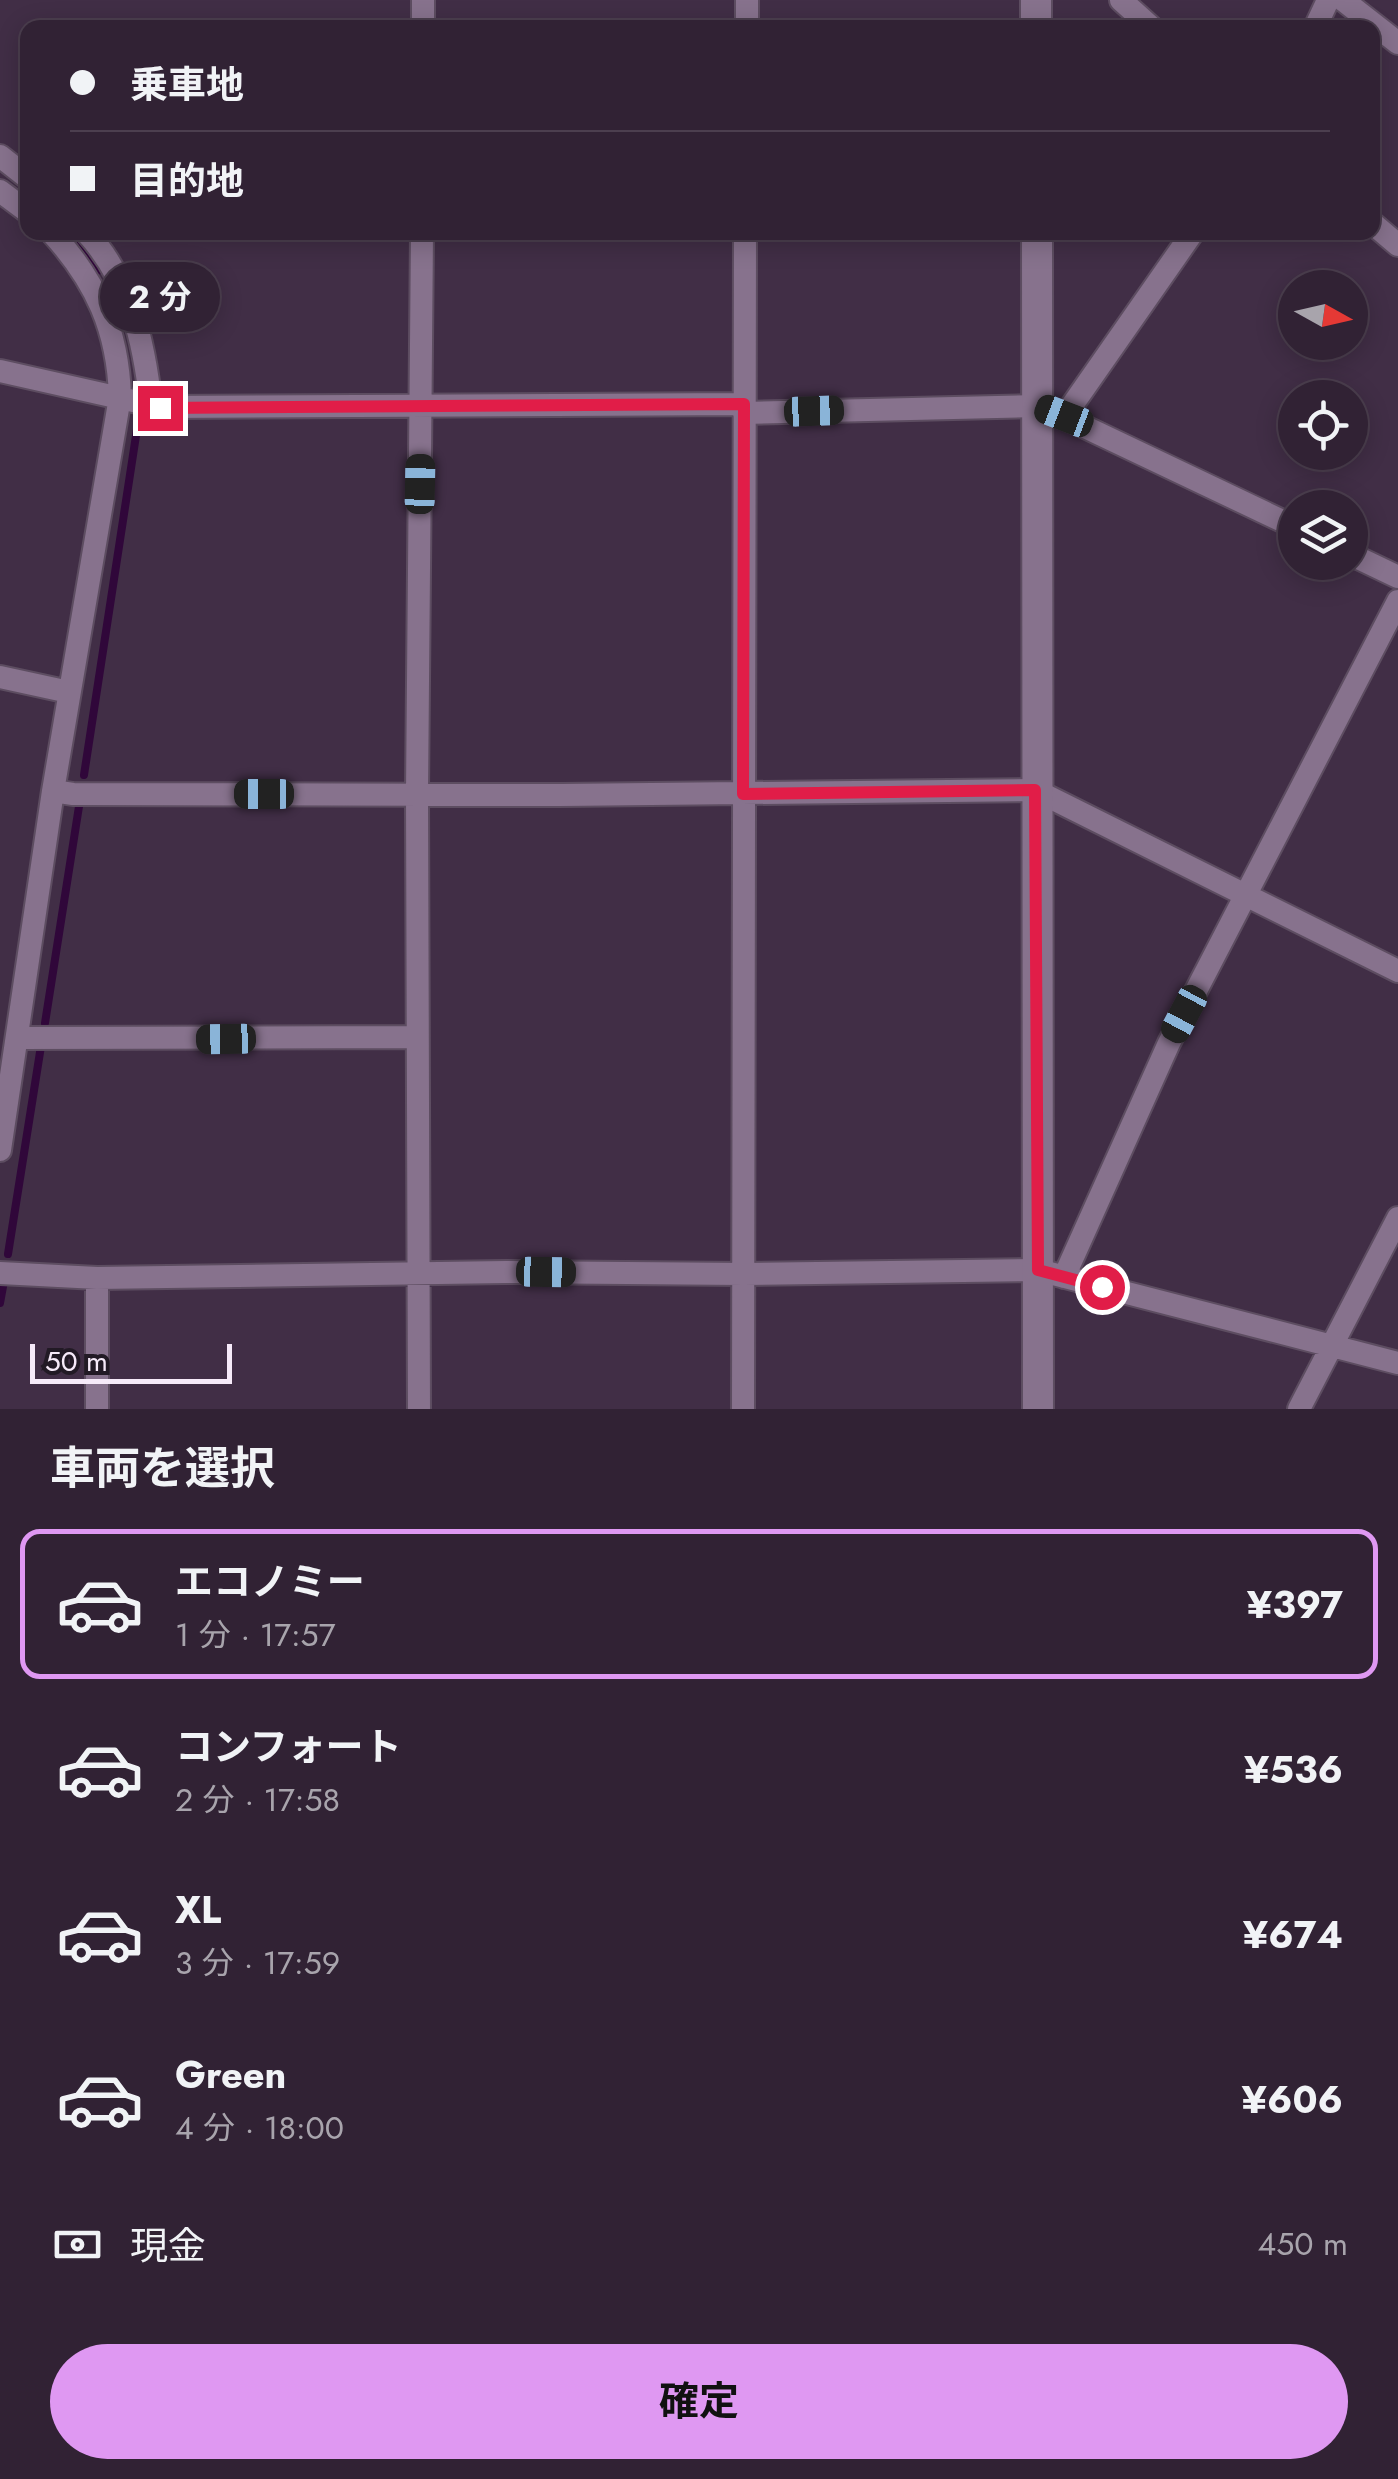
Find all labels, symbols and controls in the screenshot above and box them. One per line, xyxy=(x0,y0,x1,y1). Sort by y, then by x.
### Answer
text: 乗車地 xyxy=(130,57,244,112)
text: 目的地 xyxy=(130,153,244,208)
callout: 2 分 xyxy=(100,263,220,333)
north arrow xyxy=(1278,270,1368,360)
map controls xyxy=(1278,270,1368,580)
text: 2 分 xyxy=(129,274,191,320)
button: locate xyxy=(1278,380,1368,470)
route end xyxy=(138,386,183,431)
car xyxy=(1031,391,1097,441)
car xyxy=(783,395,845,427)
car xyxy=(404,454,436,514)
button: layers xyxy=(1278,490,1368,580)
car xyxy=(234,779,294,809)
car xyxy=(1157,980,1211,1048)
car xyxy=(196,1023,256,1055)
car xyxy=(516,1256,576,1288)
route start xyxy=(1080,1265,1125,1310)
scale bar xyxy=(30,1339,232,1384)
text: 50 m xyxy=(45,1341,108,1382)
text: 車両を選択 xyxy=(50,1436,275,1501)
text: エコノミー xyxy=(175,1554,365,1609)
icon: car xyxy=(55,1559,145,1649)
text: ¥397 xyxy=(1247,1577,1343,1632)
text: 1 分 · 17:57 xyxy=(175,1612,335,1658)
text: コンフォート xyxy=(175,1719,402,1774)
icon: car xyxy=(55,1724,145,1814)
text: ¥536 xyxy=(1244,1742,1343,1797)
text: 2 分 · 17:58 xyxy=(175,1777,340,1823)
text: XL xyxy=(175,1882,221,1937)
icon: car xyxy=(55,1889,145,1979)
text: ¥674 xyxy=(1243,1907,1343,1962)
text: 3 分 · 17:59 xyxy=(175,1940,340,1986)
text: Green xyxy=(175,2047,286,2102)
icon: car xyxy=(55,2054,145,2144)
text: ¥606 xyxy=(1242,2072,1343,2127)
text: 4 分 · 18:00 xyxy=(175,2105,344,2151)
icon: cash xyxy=(50,2217,105,2272)
text: 現金 xyxy=(130,2218,206,2273)
text: 450 m xyxy=(1258,2221,1348,2267)
button: 確定 xyxy=(50,2344,1348,2459)

